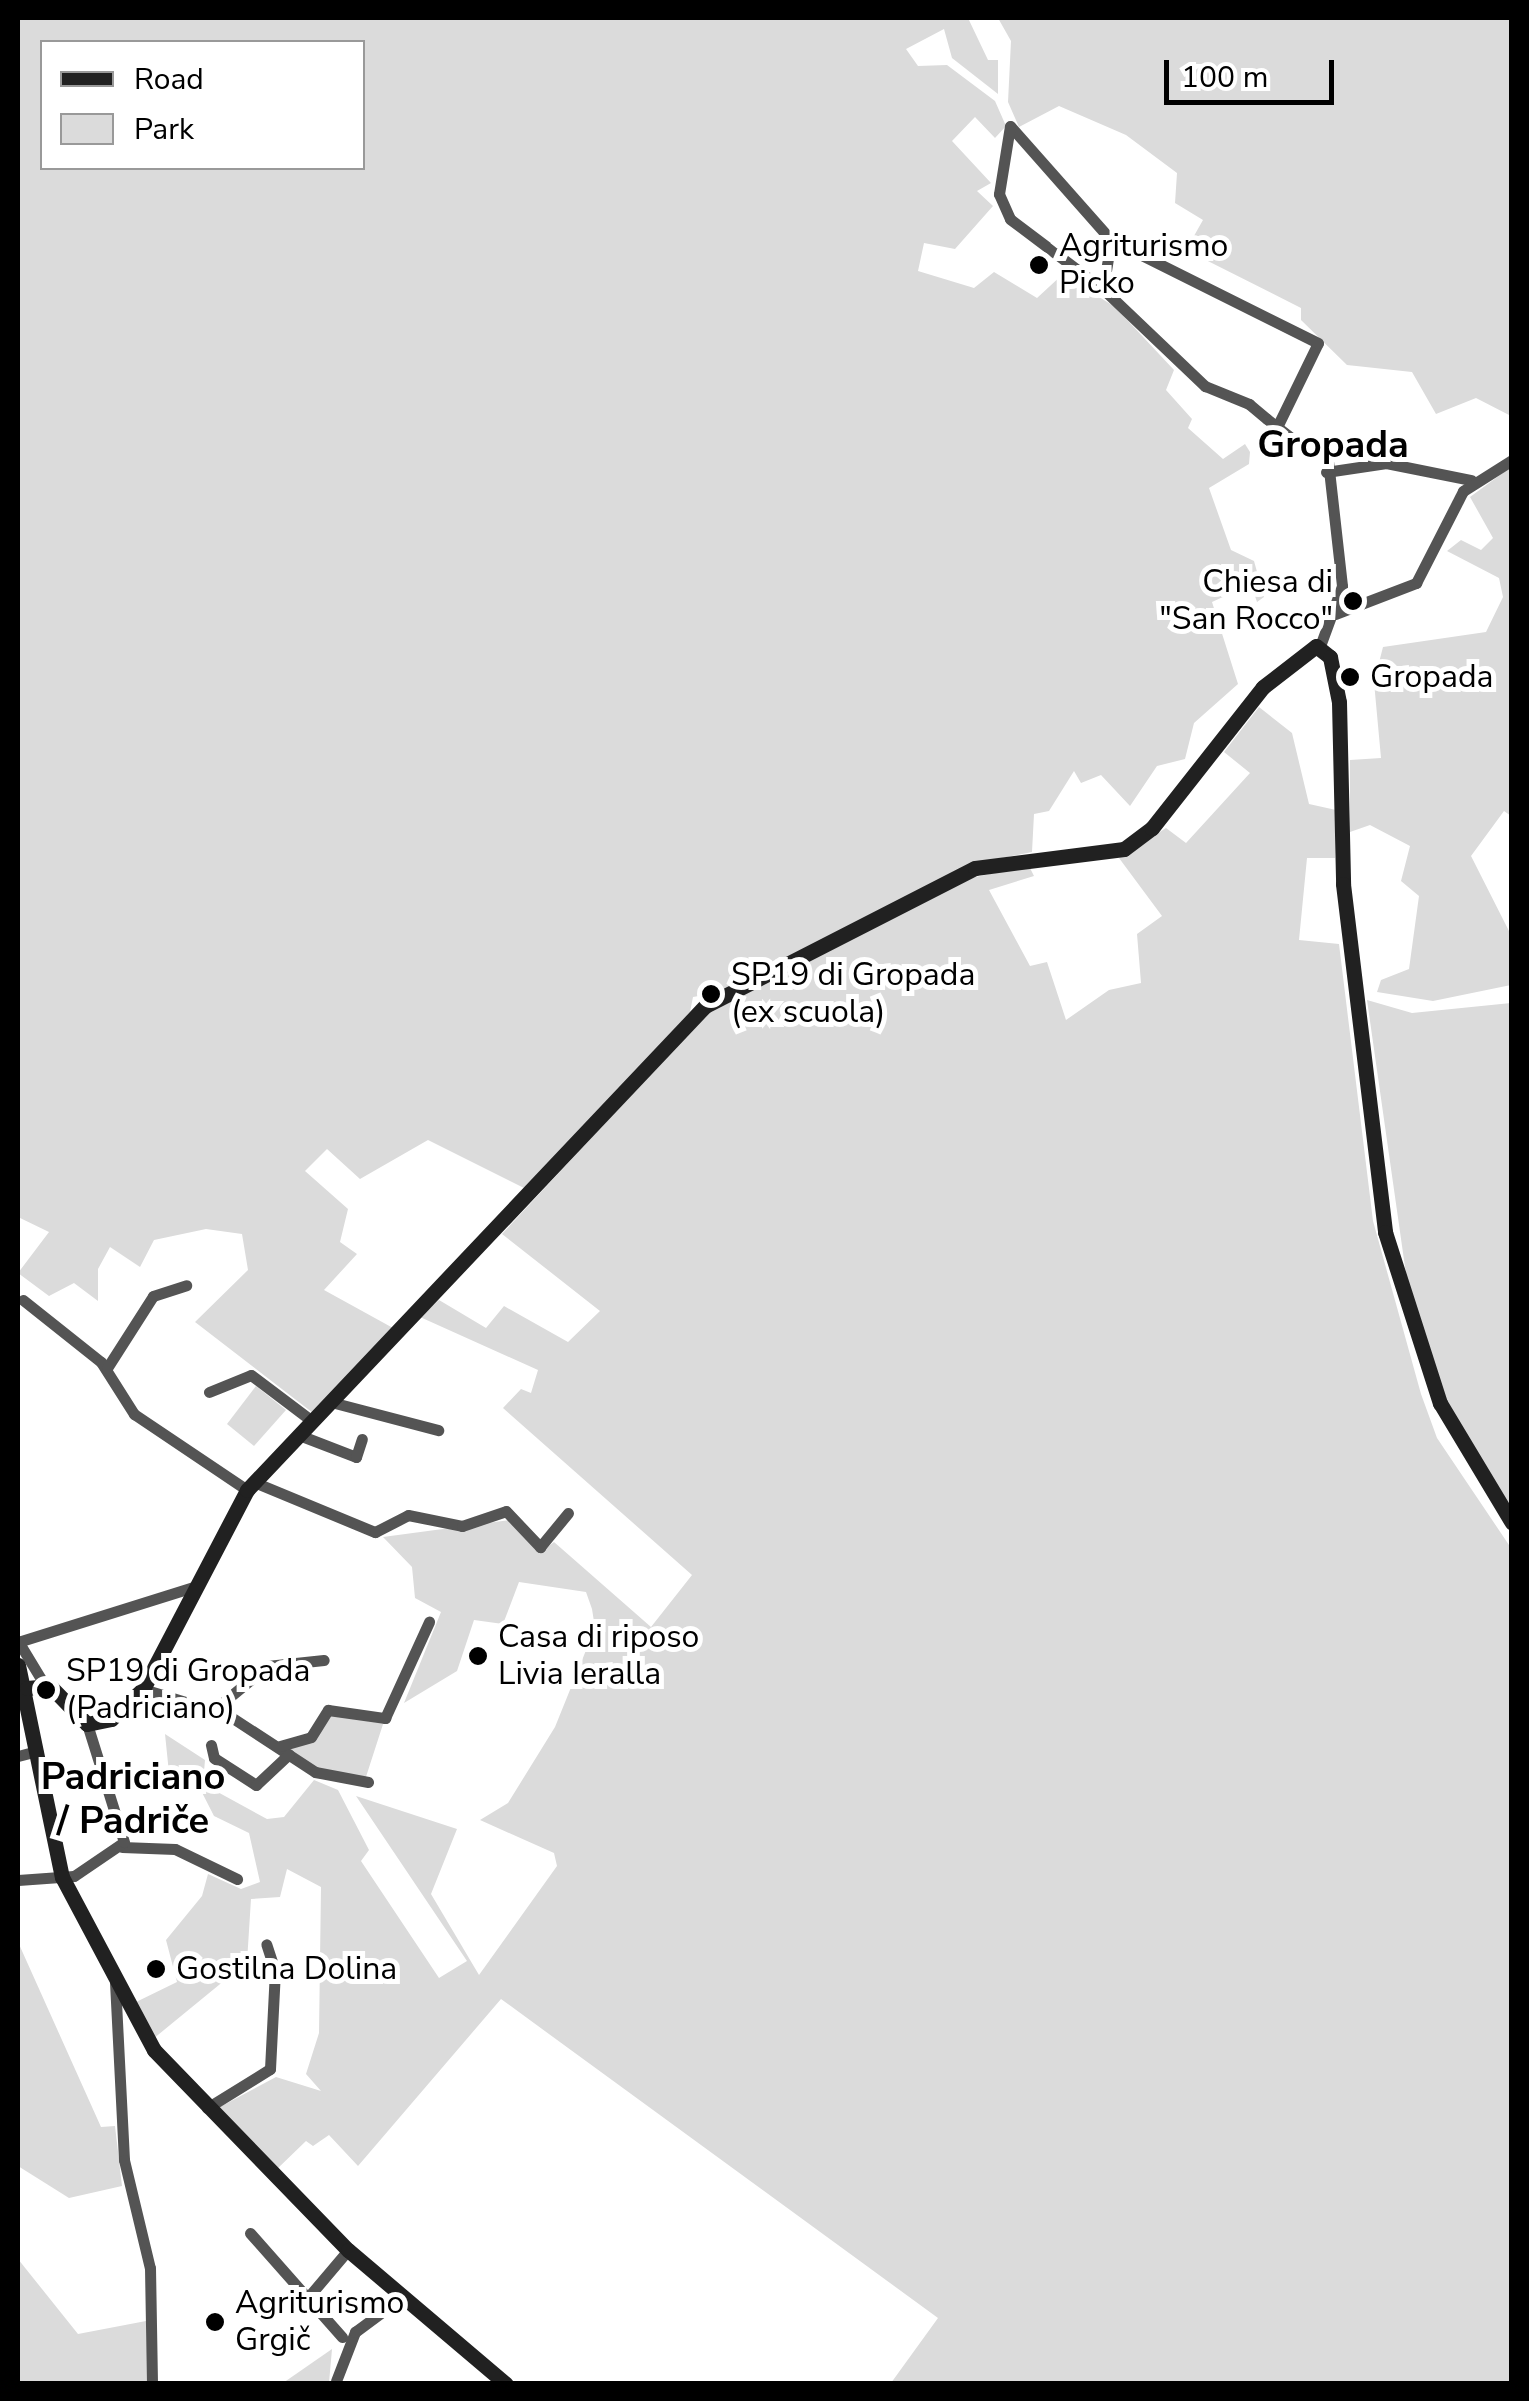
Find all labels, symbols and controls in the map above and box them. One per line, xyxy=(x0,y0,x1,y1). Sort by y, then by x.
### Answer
legend xyxy=(40,40,365,170)
scale bar xyxy=(1169,40,1339,102)
text: 100 m xyxy=(1181,57,1268,98)
text: Road xyxy=(134,59,204,100)
text: Park xyxy=(134,109,194,150)
place label: Agriturismo Picko xyxy=(1059,228,1228,303)
marker: Agriturismo Picko xyxy=(1028,254,1050,276)
district label: Gropada xyxy=(1257,422,1409,468)
place label: Chiesa di "San Rocco" xyxy=(1159,564,1333,639)
marker: Chiesa di "San Rocco" xyxy=(1342,590,1364,612)
place label: Gropada xyxy=(1370,658,1494,696)
marker: Gropada xyxy=(1339,666,1361,688)
place label: SP19 di Gropada (ex scuola) xyxy=(731,957,975,1032)
marker: SP19 di Gropada (ex scuola) xyxy=(700,983,722,1005)
place label: Casa di riposo Livia Ieralla xyxy=(498,1619,699,1694)
marker: Casa di riposo Livia Ieralla xyxy=(467,1645,489,1667)
place label: SP19 di Gropada (Padriciano) xyxy=(66,1653,310,1728)
marker: SP19 di Gropada (Padriciano) xyxy=(35,1679,57,1701)
district label: Padriciano / Padriče xyxy=(41,1754,225,1844)
place label: Gostilna Dolina xyxy=(176,1950,397,1988)
marker: Gostilna Dolina xyxy=(145,1958,167,1980)
place label: Agriturismo Grgič xyxy=(235,2285,404,2360)
marker: Agriturismo Grgič xyxy=(204,2311,226,2333)

